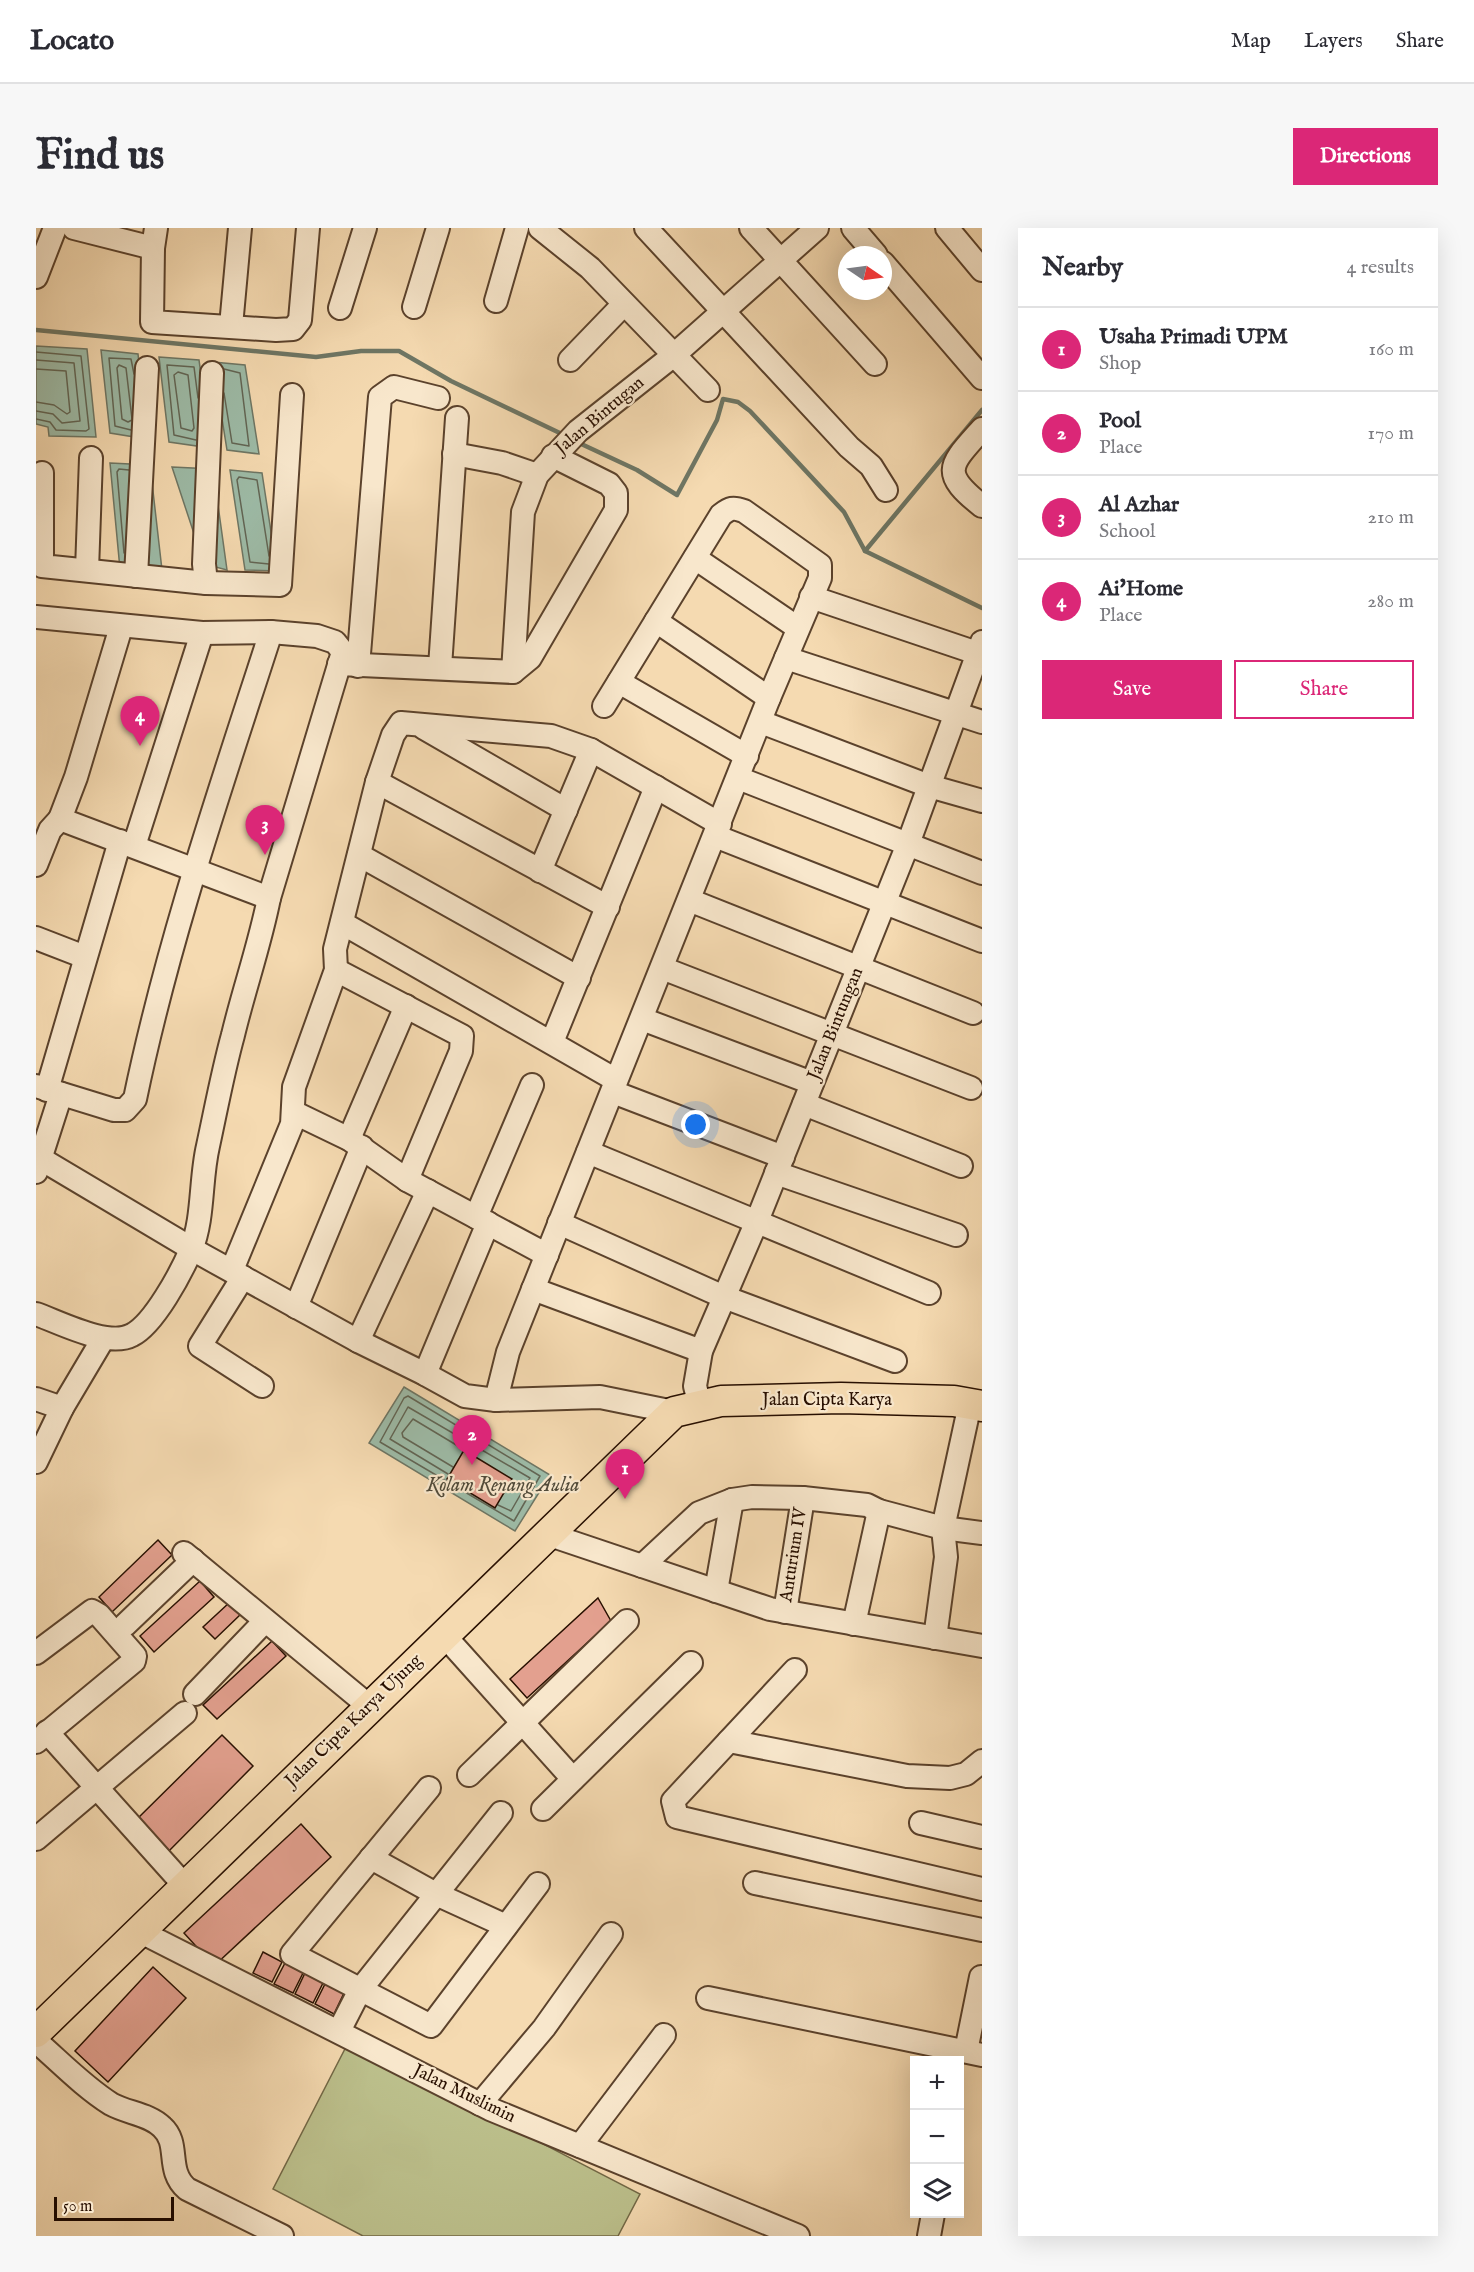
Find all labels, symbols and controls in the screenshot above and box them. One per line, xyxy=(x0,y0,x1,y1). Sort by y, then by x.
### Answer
text: Locato xyxy=(30,24,114,59)
text: Map xyxy=(1231,28,1271,55)
text: Layers xyxy=(1304,28,1363,55)
text: Share xyxy=(1396,28,1444,55)
button: Directions xyxy=(1293,128,1438,185)
text: Find us xyxy=(36,130,164,183)
north arrow xyxy=(838,246,892,300)
text: Nearby xyxy=(1042,251,1123,284)
text: 4 results xyxy=(1347,255,1414,280)
text: Usaha Primadi UPM xyxy=(1099,323,1288,351)
text: 1 xyxy=(1058,337,1065,362)
text: 160 m xyxy=(1368,337,1414,362)
text: Shop xyxy=(1099,351,1141,376)
street label: Jalan Bintugan xyxy=(549,372,650,461)
text: Pool xyxy=(1099,407,1141,435)
text: 2 xyxy=(1057,421,1066,446)
text: 170 m xyxy=(1368,421,1414,446)
text: Place xyxy=(1099,435,1142,460)
text: Al Azhar xyxy=(1099,491,1179,519)
text: 3 xyxy=(1058,505,1065,530)
text: 210 m xyxy=(1368,505,1414,530)
text: School xyxy=(1099,519,1155,544)
text: Ai'Home xyxy=(1099,575,1183,603)
text: 4 xyxy=(1057,589,1066,614)
text: 280 m xyxy=(1367,589,1414,614)
text: Place xyxy=(1099,603,1142,628)
button: Save xyxy=(1042,660,1222,719)
button: Share xyxy=(1234,660,1414,719)
pin: 4 xyxy=(120,696,160,746)
pin: 3 xyxy=(246,806,284,855)
street label: Jalan Bintungan xyxy=(802,964,869,1086)
your location xyxy=(681,1110,710,1139)
street label: Jalan Cipta Karya xyxy=(760,1389,892,1412)
pin: 2 xyxy=(452,1416,492,1465)
pin: 1 xyxy=(606,1450,644,1499)
water label: Kolam Renang Aulia xyxy=(426,1473,580,1499)
street label: Anturium IV xyxy=(775,1505,813,1605)
street label: Jalan Cipta Karya Ujung xyxy=(279,1649,428,1794)
map controls xyxy=(910,2056,964,2218)
button: + xyxy=(910,2056,964,2110)
street label: Jalan Muslimin xyxy=(407,2058,519,2129)
button: − xyxy=(910,2110,964,2164)
button: layers xyxy=(910,2164,964,2218)
scale bar xyxy=(54,2194,174,2222)
text: 50 m xyxy=(63,2197,92,2217)

